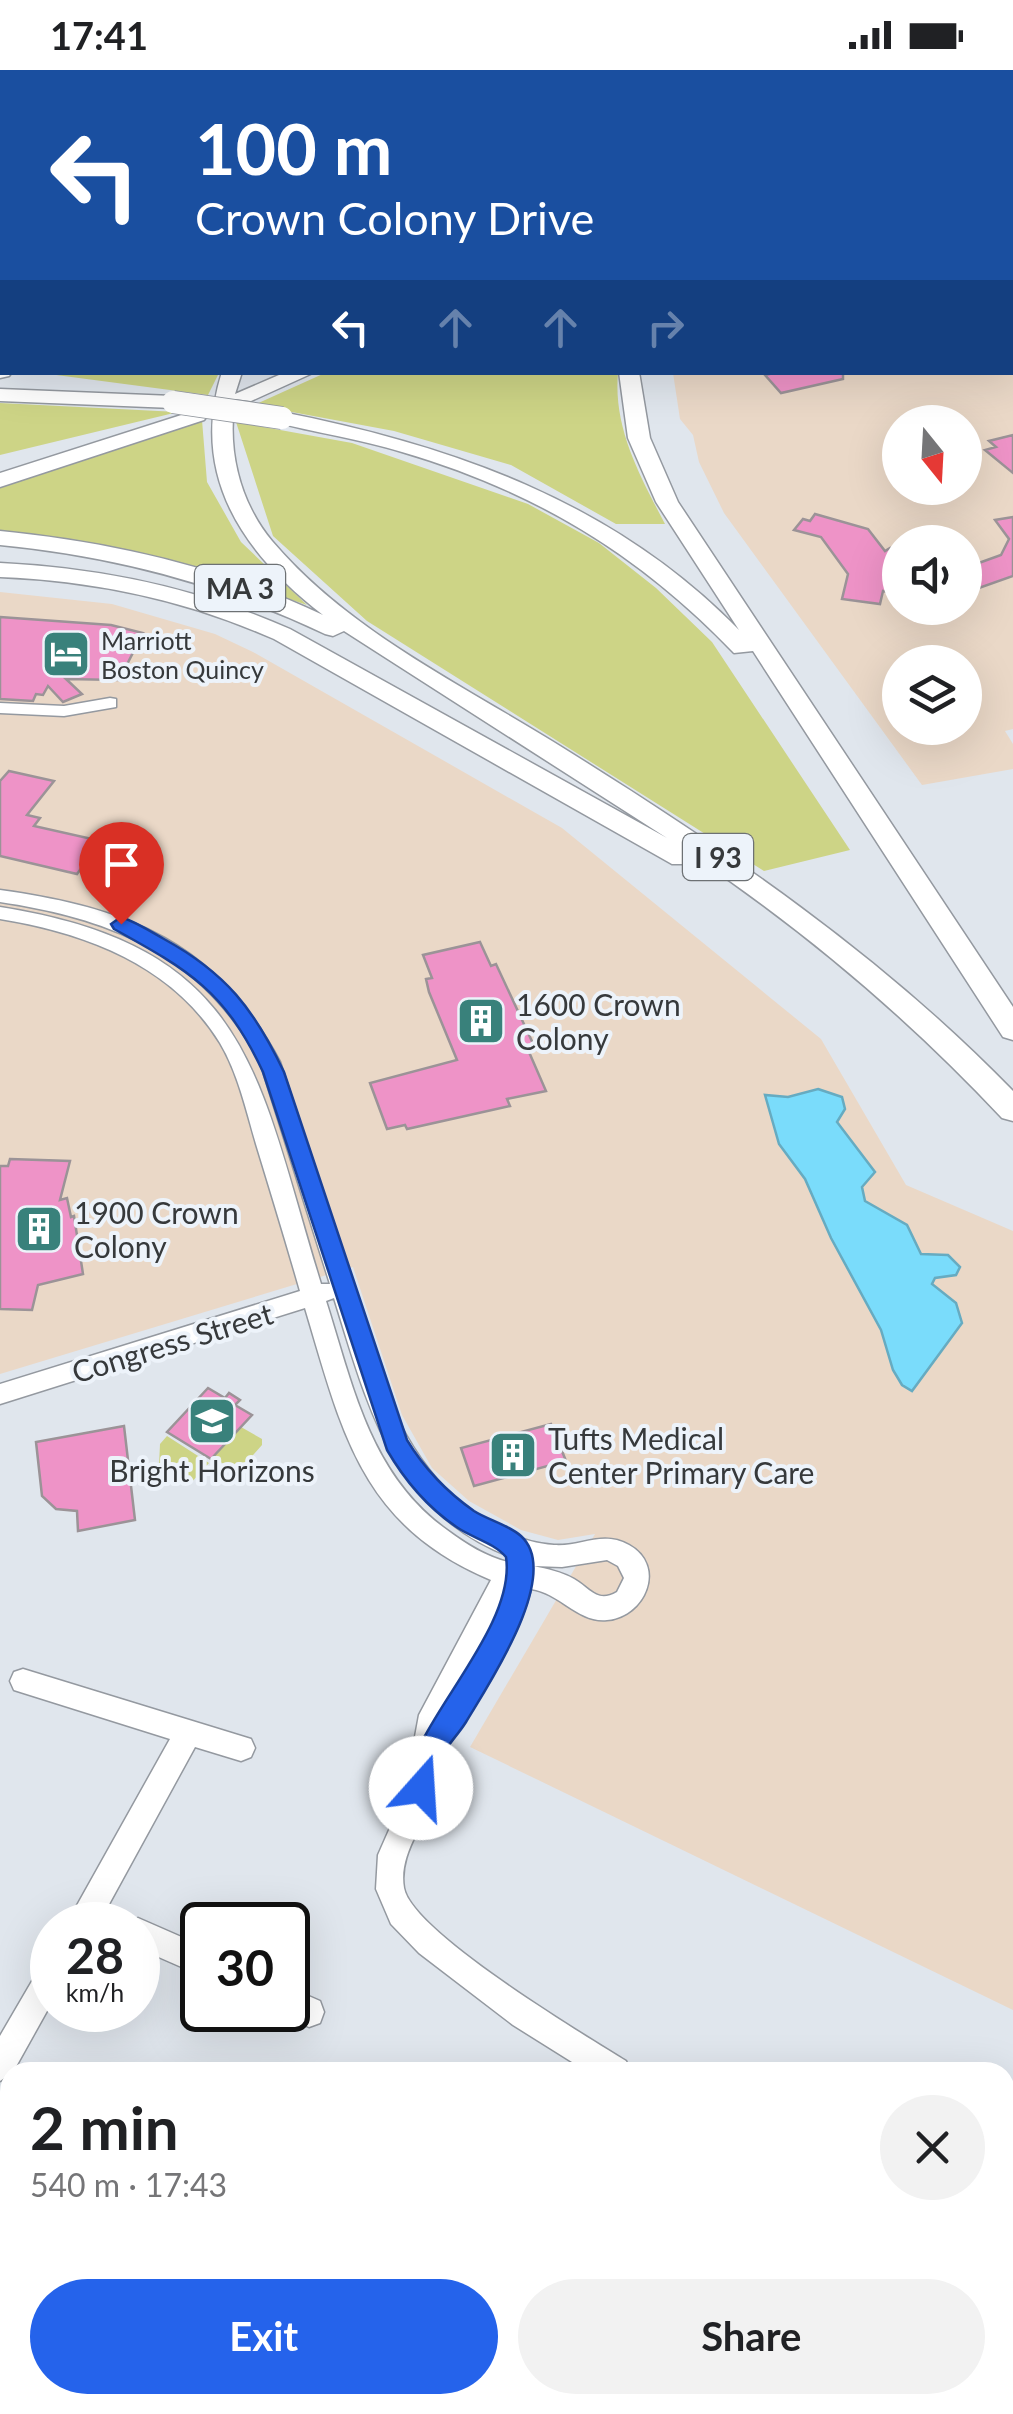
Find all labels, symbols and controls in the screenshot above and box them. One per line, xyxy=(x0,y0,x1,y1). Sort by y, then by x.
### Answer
text: 17:41 xyxy=(50,12,148,58)
text: 100 m xyxy=(195,106,392,190)
icon: left xyxy=(30,110,160,240)
text: Crown Colony Drive xyxy=(195,191,594,245)
icon: left xyxy=(323,300,378,355)
icon: ahead xyxy=(428,300,483,355)
icon: ahead xyxy=(533,300,588,355)
icon: right xyxy=(638,300,693,355)
north arrow xyxy=(882,405,982,505)
map controls xyxy=(882,405,982,745)
button: sound xyxy=(882,525,982,625)
road number: MA 3 xyxy=(195,565,285,611)
place label: Marriott Boston Quincy xyxy=(101,625,264,684)
hotel icon: Marriott Boston Quincy xyxy=(40,628,92,680)
button: layers xyxy=(882,645,982,745)
pin xyxy=(79,822,164,925)
road number: I 93 xyxy=(683,834,753,880)
icon: arrive xyxy=(94,837,149,892)
place label: 1600 Crown Colony xyxy=(516,986,681,1056)
building icon: 1600 Crown Colony xyxy=(455,995,507,1047)
place label: 1900 Crown Colony xyxy=(74,1194,239,1264)
building icon: 1900 Crown Colony xyxy=(13,1203,65,1255)
street label: Congress Street xyxy=(67,1294,277,1390)
school or university icon: Bright Horizons xyxy=(186,1395,238,1447)
place label: Tufts Medical Center Primary Care xyxy=(548,1420,814,1490)
building icon: Tufts Medical Center Primary Care xyxy=(487,1429,539,1481)
place label: Bright Horizons xyxy=(109,1452,315,1488)
position arrow xyxy=(369,1736,473,1840)
speed limit sign: 30 xyxy=(180,1902,310,2032)
text: 28 xyxy=(66,1925,124,1985)
text: km/h xyxy=(66,1977,124,2007)
text: 2 min xyxy=(30,2091,179,2163)
button: close xyxy=(880,2095,985,2200)
text: 540 m · 17:43 xyxy=(30,2165,227,2204)
button: Exit xyxy=(30,2279,498,2394)
button: Share xyxy=(518,2279,985,2394)

